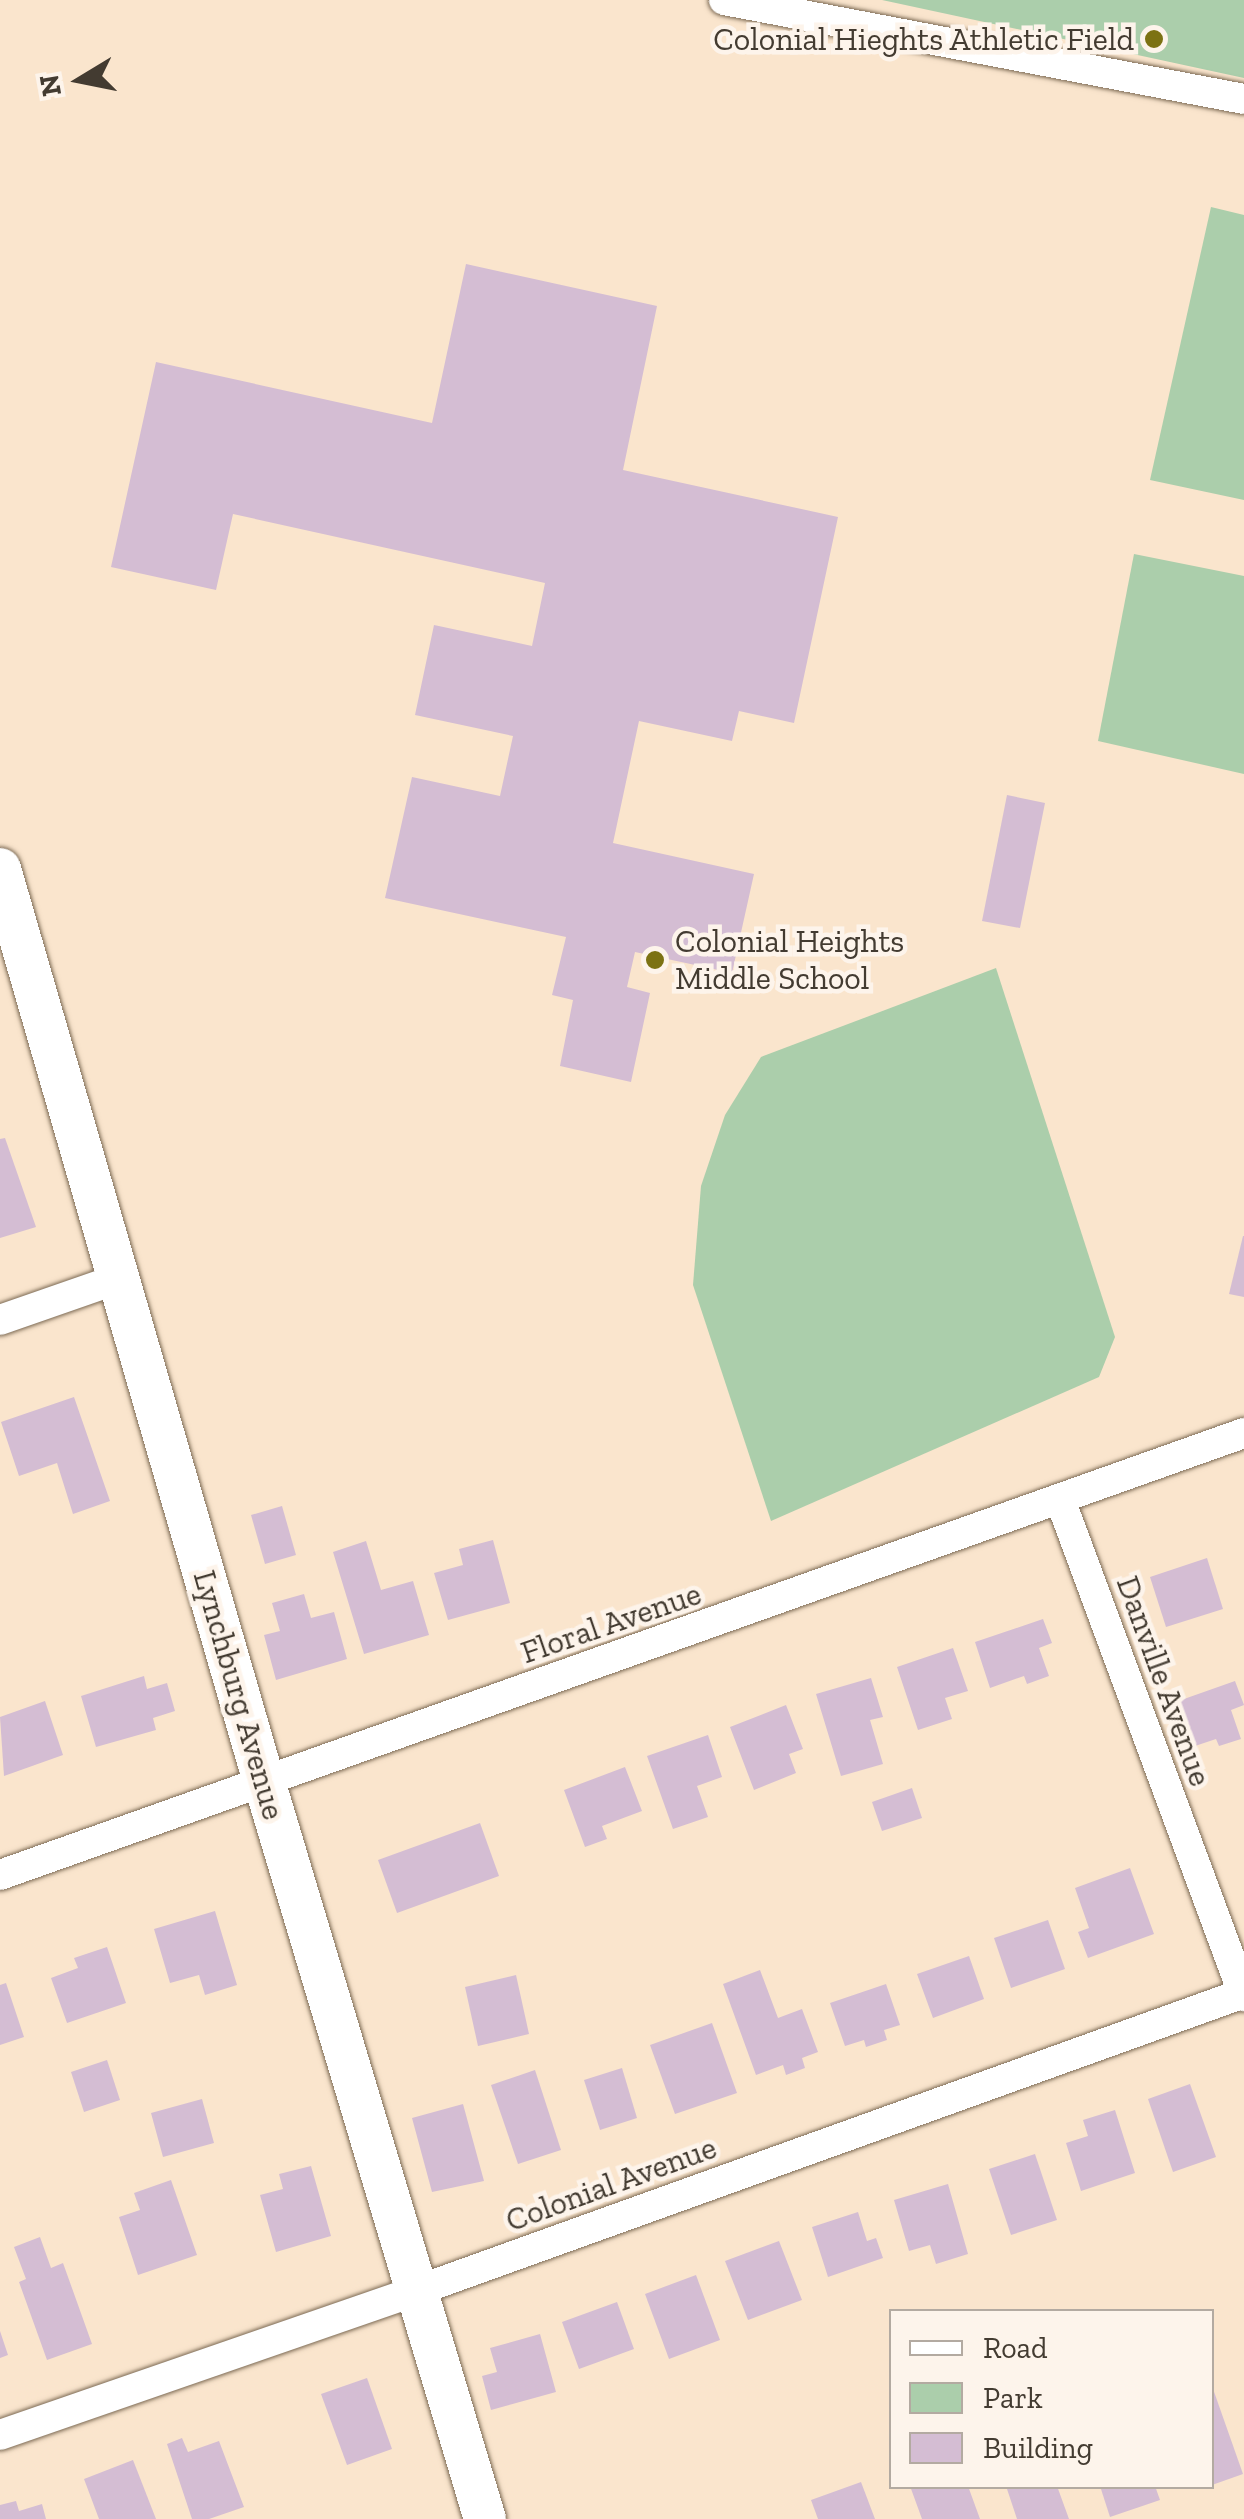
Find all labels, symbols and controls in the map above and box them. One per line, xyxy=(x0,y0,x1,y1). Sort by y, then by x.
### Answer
place label: Colonial Hieghts Athletic Field xyxy=(712,20,1134,58)
marker: Colonial Hieghts Athletic Field xyxy=(1143,28,1165,50)
north arrow xyxy=(30,30,130,130)
text: N xyxy=(32,72,68,99)
place label: Colonial Heights Middle School xyxy=(675,923,904,998)
marker: Colonial Heights Middle School xyxy=(644,949,666,971)
street label: Lynchburg Avenue xyxy=(185,1566,293,1824)
street label: Danville Avenue xyxy=(1108,1570,1220,1792)
street label: Floral Avenue xyxy=(515,1574,707,1672)
street label: Colonial Avenue xyxy=(500,2128,722,2240)
legend xyxy=(889,2309,1214,2489)
text: Road xyxy=(983,2330,1048,2366)
text: Park xyxy=(983,2380,1043,2416)
text: Building xyxy=(983,2430,1093,2466)

